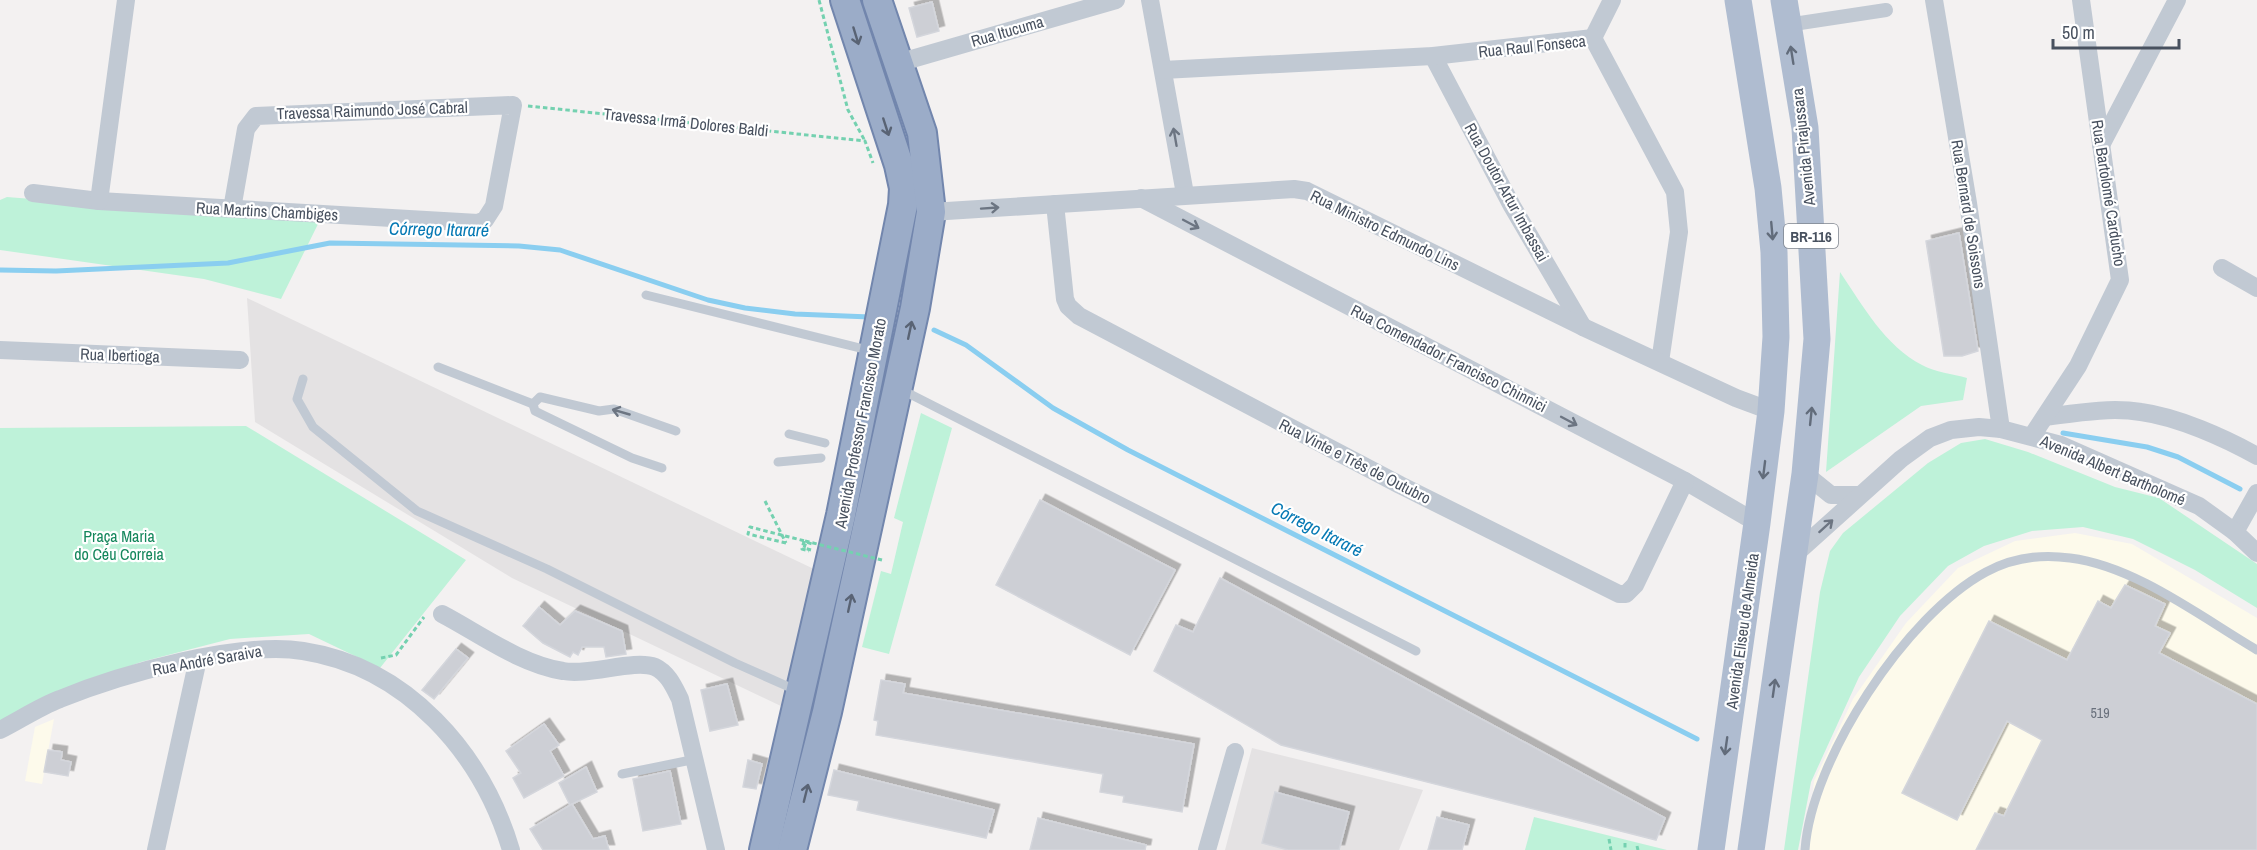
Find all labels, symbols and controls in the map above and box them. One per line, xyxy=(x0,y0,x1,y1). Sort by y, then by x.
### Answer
street label: Rua Itucuma xyxy=(968,10,1046,52)
scale bar xyxy=(2053,12,2179,50)
text: 50 m xyxy=(2062,20,2095,45)
one-way arrow xyxy=(851,26,862,45)
street label: Rua Raul Fonseca xyxy=(1477,29,1588,63)
one-way arrow xyxy=(1787,45,1798,65)
street label: Avenida Pirajussara xyxy=(1786,87,1820,208)
street label: Travessa Raimundo José Cabral xyxy=(276,96,468,124)
street label: Travessa Irmã Dolores Baldi xyxy=(602,102,770,142)
one-way arrow xyxy=(881,117,892,136)
street label: Rua Bartolomé Carducho xyxy=(2087,118,2131,268)
street label: Rua Doutor Artur Imbassai xyxy=(1460,119,1554,265)
one-way arrow xyxy=(1169,128,1180,147)
street label: Rua Bernard de Soissons xyxy=(1946,138,1992,290)
street label: Rua Ministro Edmundo Lins xyxy=(1307,184,1463,276)
street label: Rua Martins Chambiges xyxy=(195,196,339,226)
one-way arrow xyxy=(979,202,999,213)
water label: Córrego Itararé xyxy=(389,216,489,242)
one-way arrow xyxy=(1182,219,1200,230)
one-way arrow xyxy=(1767,221,1778,241)
road number: BR-116 xyxy=(1784,224,1838,248)
street label: Rua Comendador Francisco Chinnici xyxy=(1347,299,1551,417)
street label: Avenida Professor Francisco Morato xyxy=(829,316,891,531)
one-way arrow xyxy=(905,321,916,341)
street label: Rua Ibertioga xyxy=(80,343,161,367)
one-way arrow xyxy=(612,406,631,418)
one-way arrow xyxy=(1806,407,1817,426)
street label: Rua Vinte e Três de Outubro xyxy=(1275,413,1435,509)
one-way arrow xyxy=(1560,416,1578,427)
street label: Avenida Albert Bartholomé xyxy=(2036,429,2189,511)
one-way arrow xyxy=(1758,459,1769,479)
water label: Córrego Itararé xyxy=(1267,495,1367,563)
one-way arrow xyxy=(1818,519,1833,533)
park label: Praça Maria do Céu Correia xyxy=(74,525,165,565)
street label: Avenida Eliseu de Almeida xyxy=(1720,551,1764,711)
one-way arrow xyxy=(845,594,857,613)
street label: Rua André Saraiva xyxy=(150,639,264,680)
one-way arrow xyxy=(1768,679,1779,698)
house number: 519 xyxy=(2090,704,2110,722)
one-way arrow xyxy=(1720,736,1731,755)
one-way arrow xyxy=(801,784,813,803)

